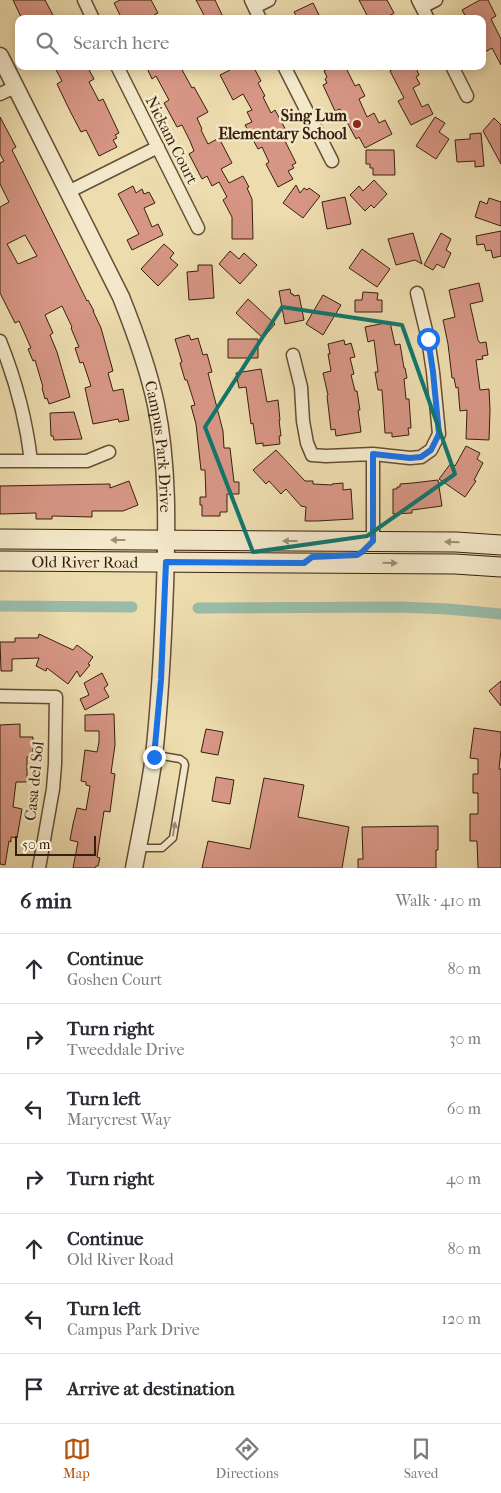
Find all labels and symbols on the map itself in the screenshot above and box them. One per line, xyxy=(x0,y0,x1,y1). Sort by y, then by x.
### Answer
street label: Nickam Court xyxy=(142,93,202,187)
place label: Sing Lum Elementary School xyxy=(218,106,348,144)
marker: Sing Lum Elementary School xyxy=(351,118,363,130)
route start xyxy=(417,328,440,351)
street label: Campus Park Drive xyxy=(141,378,176,513)
one-way arrow xyxy=(109,536,125,544)
one-way arrow xyxy=(282,537,298,545)
one-way arrow xyxy=(444,538,460,546)
street label: Old River Road xyxy=(32,552,139,571)
one-way arrow xyxy=(382,560,398,568)
street label: Casa del Sol xyxy=(20,740,48,822)
route end xyxy=(143,746,166,769)
one-way arrow xyxy=(171,821,179,837)
scale bar xyxy=(15,833,96,856)

